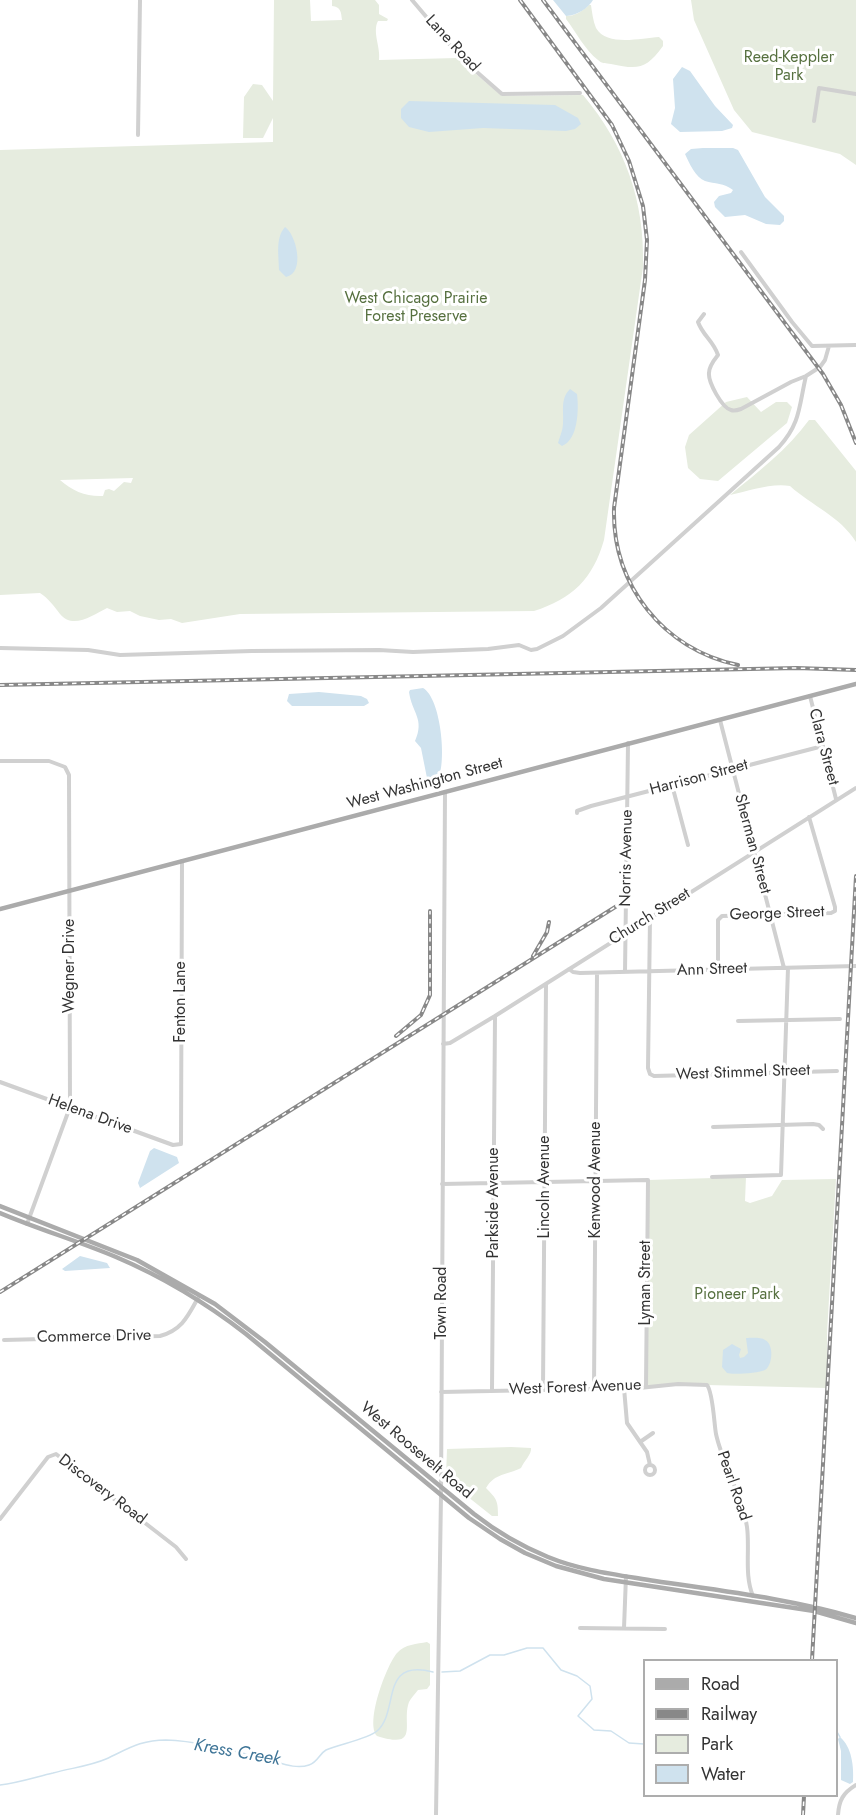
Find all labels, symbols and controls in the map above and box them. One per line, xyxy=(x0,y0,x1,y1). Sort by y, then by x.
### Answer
street label: Lane Road xyxy=(421,12,483,76)
park label: Reed-Keppler Park xyxy=(744,48,834,86)
park label: West Chicago Prairie Forest Preserve xyxy=(344,289,488,327)
street label: Clara Street xyxy=(804,707,842,787)
street label: West Washington Street xyxy=(345,754,505,814)
street label: Harrison Street xyxy=(648,756,750,800)
street label: Sherman Street xyxy=(729,792,775,896)
street label: Norris Avenue xyxy=(617,809,637,907)
street label: Church Street xyxy=(606,884,694,950)
street label: George Street xyxy=(729,903,825,925)
street label: Wegner Drive xyxy=(60,919,80,1013)
street label: Ann Street xyxy=(677,959,747,981)
street label: Fenton Lane xyxy=(171,961,191,1043)
street label: West Stimmel Street xyxy=(675,1061,811,1085)
street label: Helena Drive xyxy=(45,1091,135,1139)
street label: Kenwood Avenue xyxy=(586,1122,606,1238)
street label: Lincoln Avenue xyxy=(535,1136,555,1238)
street label: Parkside Avenue xyxy=(484,1147,504,1259)
street label: Lyman Street xyxy=(636,1241,656,1325)
street label: Town Road xyxy=(432,1267,452,1339)
park label: Pioneer Park xyxy=(694,1285,780,1305)
street label: Commerce Drive xyxy=(37,1326,151,1348)
street label: West Forest Avenue xyxy=(508,1376,642,1400)
street label: West Roosevelt Road xyxy=(356,1398,476,1504)
street label: Pearl Road xyxy=(712,1449,754,1523)
street label: Discovery Road xyxy=(54,1451,150,1529)
legend xyxy=(643,1659,838,1797)
text: Road xyxy=(701,1671,740,1697)
text: Railway xyxy=(701,1701,757,1727)
text: Park xyxy=(701,1731,733,1757)
water label: Kress Creek xyxy=(192,1735,282,1771)
text: Water xyxy=(701,1761,745,1787)

